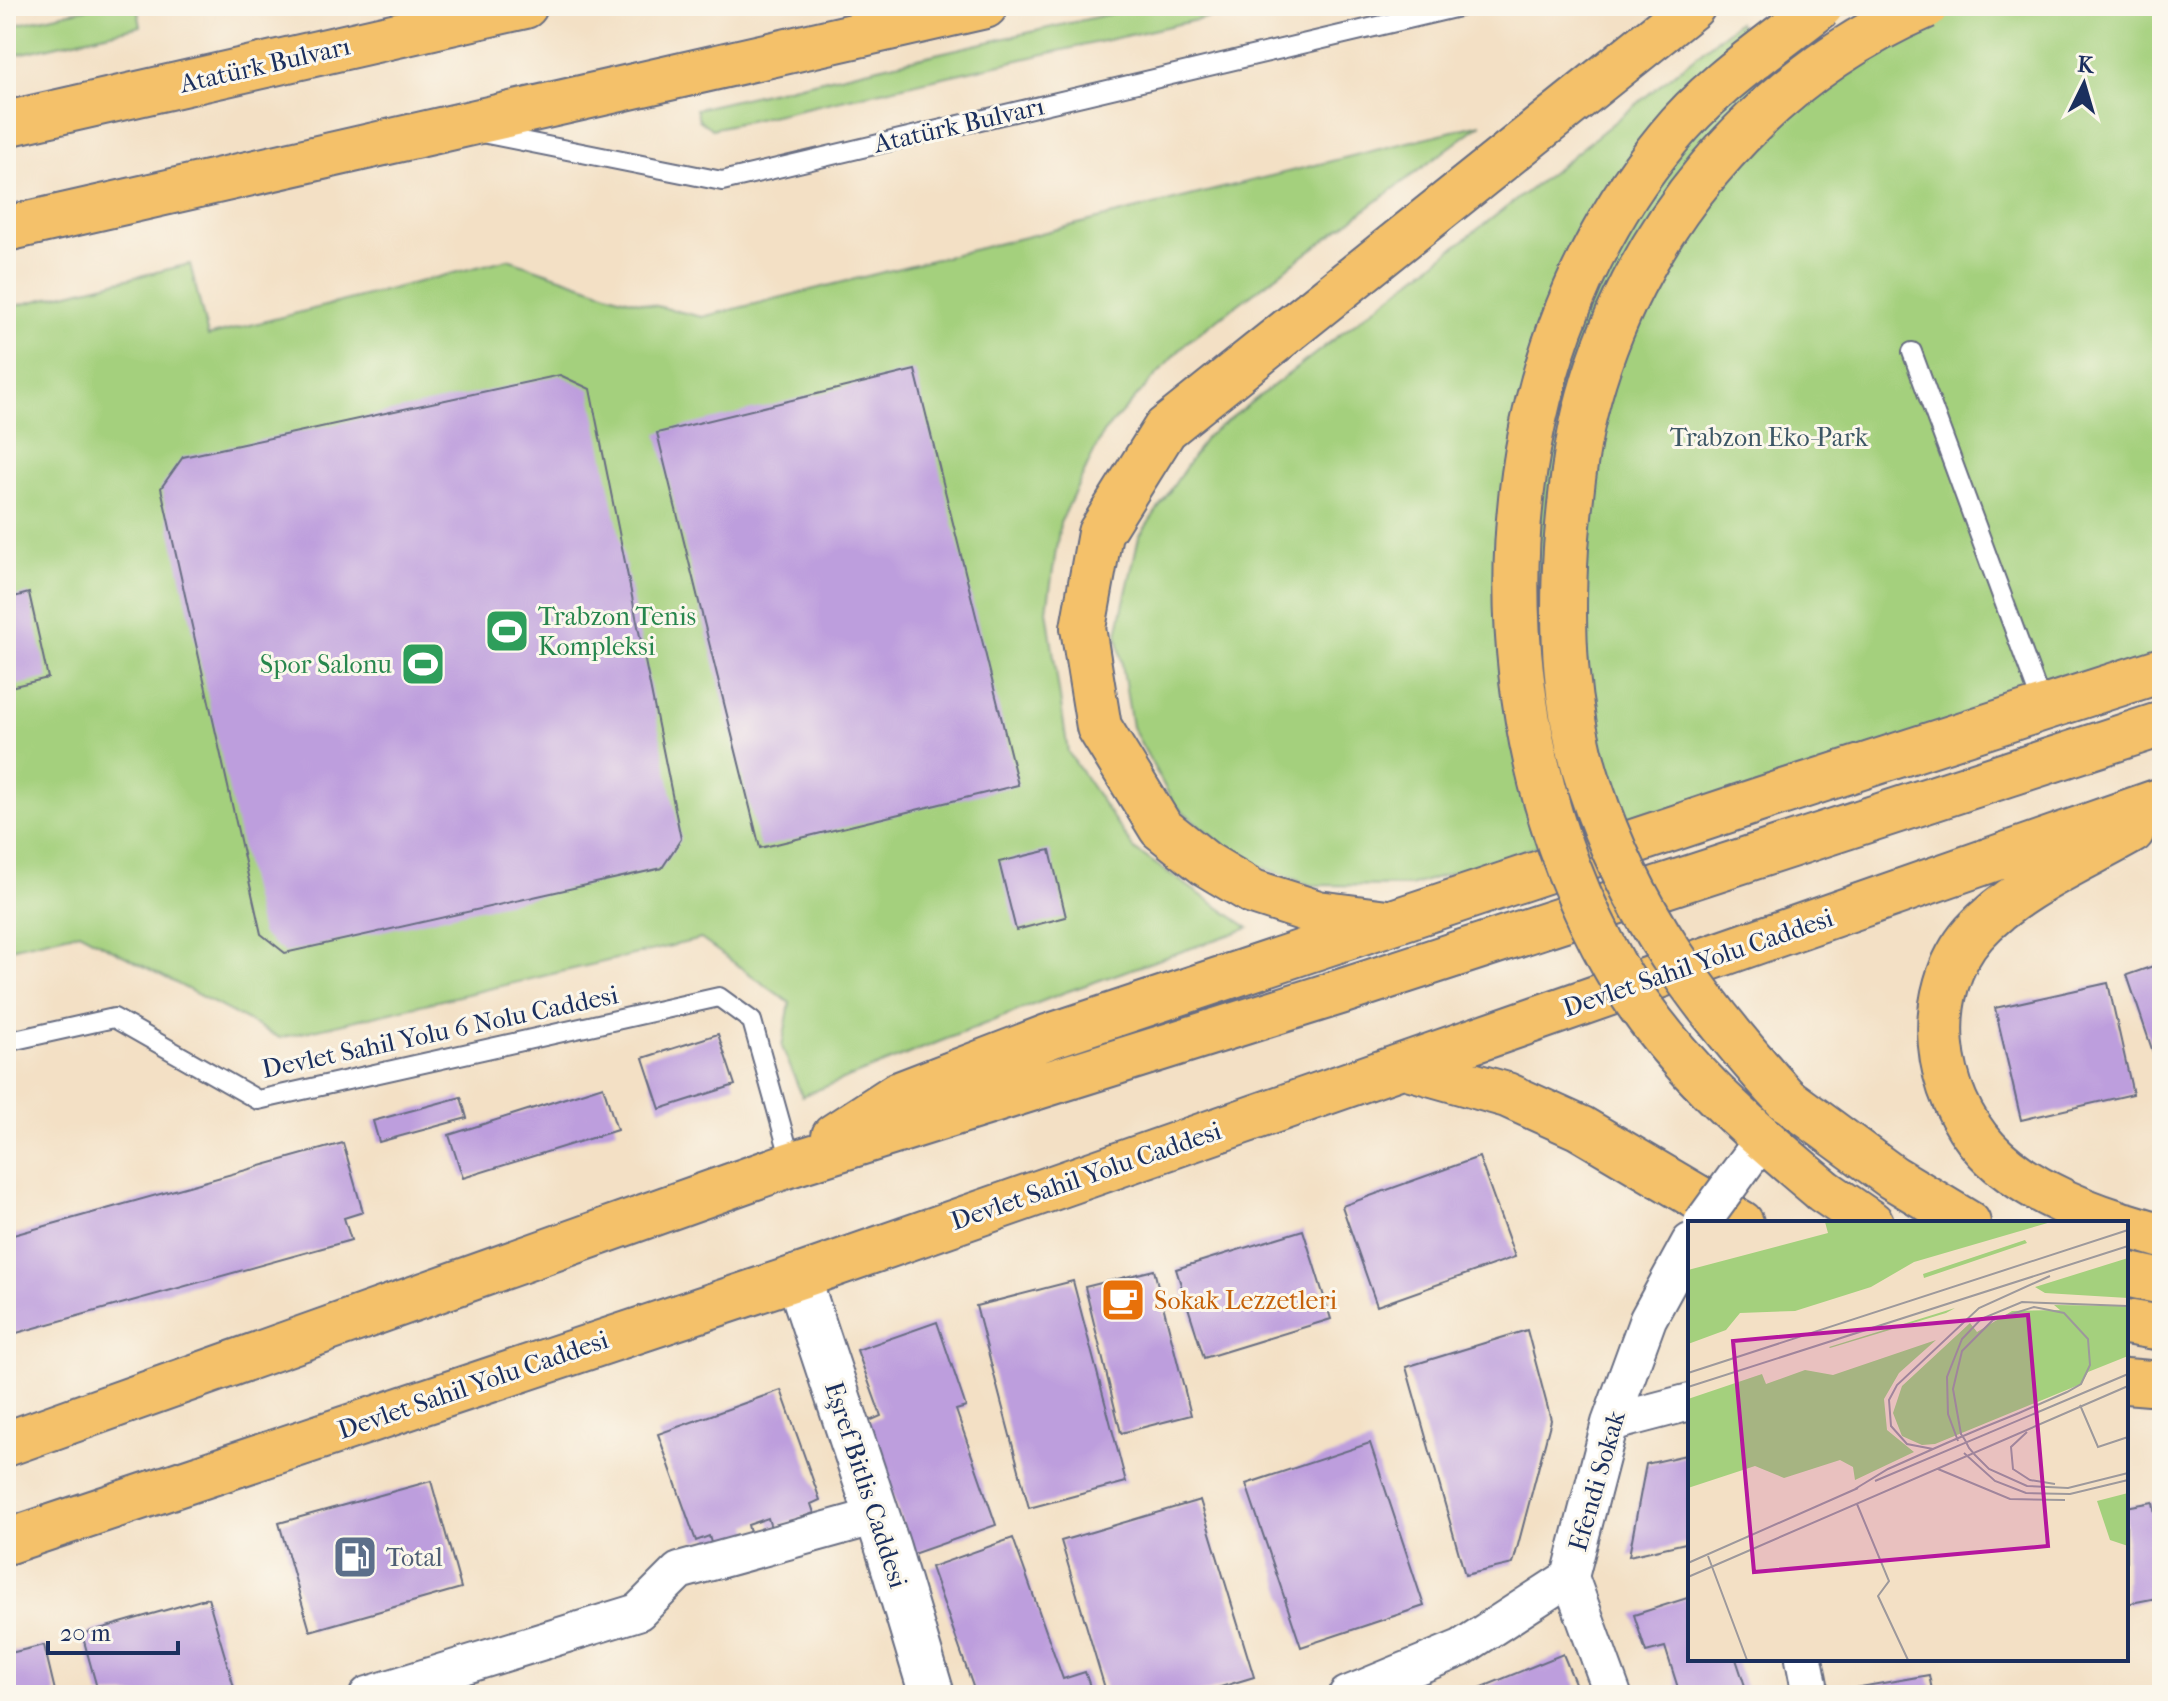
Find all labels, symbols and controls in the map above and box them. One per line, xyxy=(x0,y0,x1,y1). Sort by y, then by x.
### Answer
street label: Atatürk Bulvarı xyxy=(176,30,353,100)
north arrow xyxy=(2044,44,2124,124)
text: K xyxy=(2077,51,2097,79)
street label: Atatürk Bulvarı xyxy=(870,90,1047,160)
park label: Trabzon Eko-Park xyxy=(1670,422,1869,453)
place label: Trabzon Tenis Kompleksi xyxy=(538,601,696,662)
sports icon: Trabzon Tenis Kompleksi xyxy=(483,607,531,655)
sports icon: Spor Salonu xyxy=(399,640,447,688)
place label: Spor Salonu xyxy=(260,649,392,680)
street label: Devlet Sahil Yolu Caddesi xyxy=(1559,902,1838,1024)
street label: Devlet Sahil Yolu 6 Nolu Caddesi xyxy=(259,979,621,1085)
street label: Devlet Sahil Yolu Caddesi xyxy=(947,1115,1226,1237)
inset map xyxy=(1688,1221,2128,1661)
cafe icon: Sokak Lezzetleri xyxy=(1099,1276,1147,1324)
place label: Sokak Lezzetleri xyxy=(1154,1285,1337,1316)
street label: Devlet Sahil Yolu Caddesi xyxy=(334,1324,613,1446)
street label: Eşref Bitlis Caddesi xyxy=(818,1378,914,1592)
street label: Efendi Sokak xyxy=(1562,1407,1632,1555)
fuel station icon: Total xyxy=(331,1533,379,1581)
place label: Total xyxy=(386,1542,443,1573)
scale bar xyxy=(48,1605,178,1655)
text: 20 m xyxy=(60,1619,111,1647)

